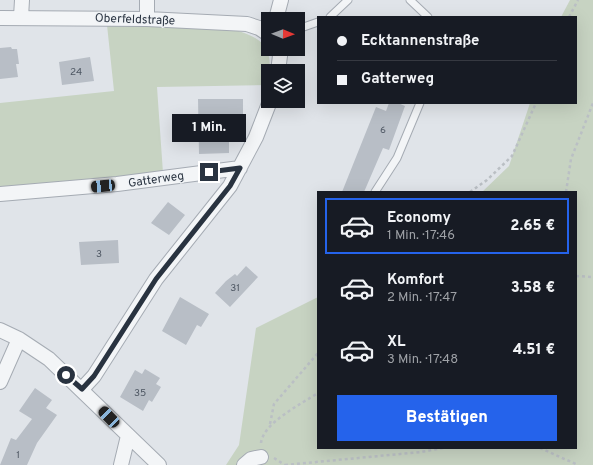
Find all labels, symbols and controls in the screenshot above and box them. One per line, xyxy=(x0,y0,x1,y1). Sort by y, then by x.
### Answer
street label: Oberfeldstraße xyxy=(94,11,175,29)
north arrow xyxy=(261,12,305,56)
map controls xyxy=(261,12,305,108)
text: Ecktannenstraße xyxy=(361,32,479,51)
button: layers xyxy=(261,64,305,108)
house number: 24 xyxy=(70,66,82,79)
text: Gatterweg xyxy=(361,70,434,89)
callout: 1 Min. xyxy=(172,114,246,142)
text: 1 Min. xyxy=(192,120,226,136)
house number: 6 xyxy=(380,124,386,137)
route end xyxy=(200,163,218,181)
street label: Gatterweg xyxy=(127,168,185,192)
car xyxy=(91,179,115,193)
icon: car xyxy=(339,208,375,244)
text: Economy xyxy=(387,209,451,228)
text: 2.65 € xyxy=(510,217,555,236)
text: 1 Min. · 17:46 xyxy=(387,228,455,244)
house number: 3 xyxy=(96,248,102,261)
icon: car xyxy=(339,270,375,306)
text: Komfort xyxy=(387,271,444,290)
text: 3.58 € xyxy=(511,279,555,298)
house number: 31 xyxy=(230,282,240,295)
text: 2 Min. · 17:47 xyxy=(387,290,457,306)
icon: car xyxy=(339,332,375,368)
text: XL xyxy=(387,333,405,352)
text: 4.51 € xyxy=(513,341,555,360)
text: 3 Min. · 17:48 xyxy=(387,352,458,368)
route start xyxy=(57,366,75,384)
house number: 35 xyxy=(134,387,146,400)
button: Bestätigen xyxy=(337,395,557,441)
car xyxy=(96,404,122,430)
house number: 1 xyxy=(16,449,20,462)

